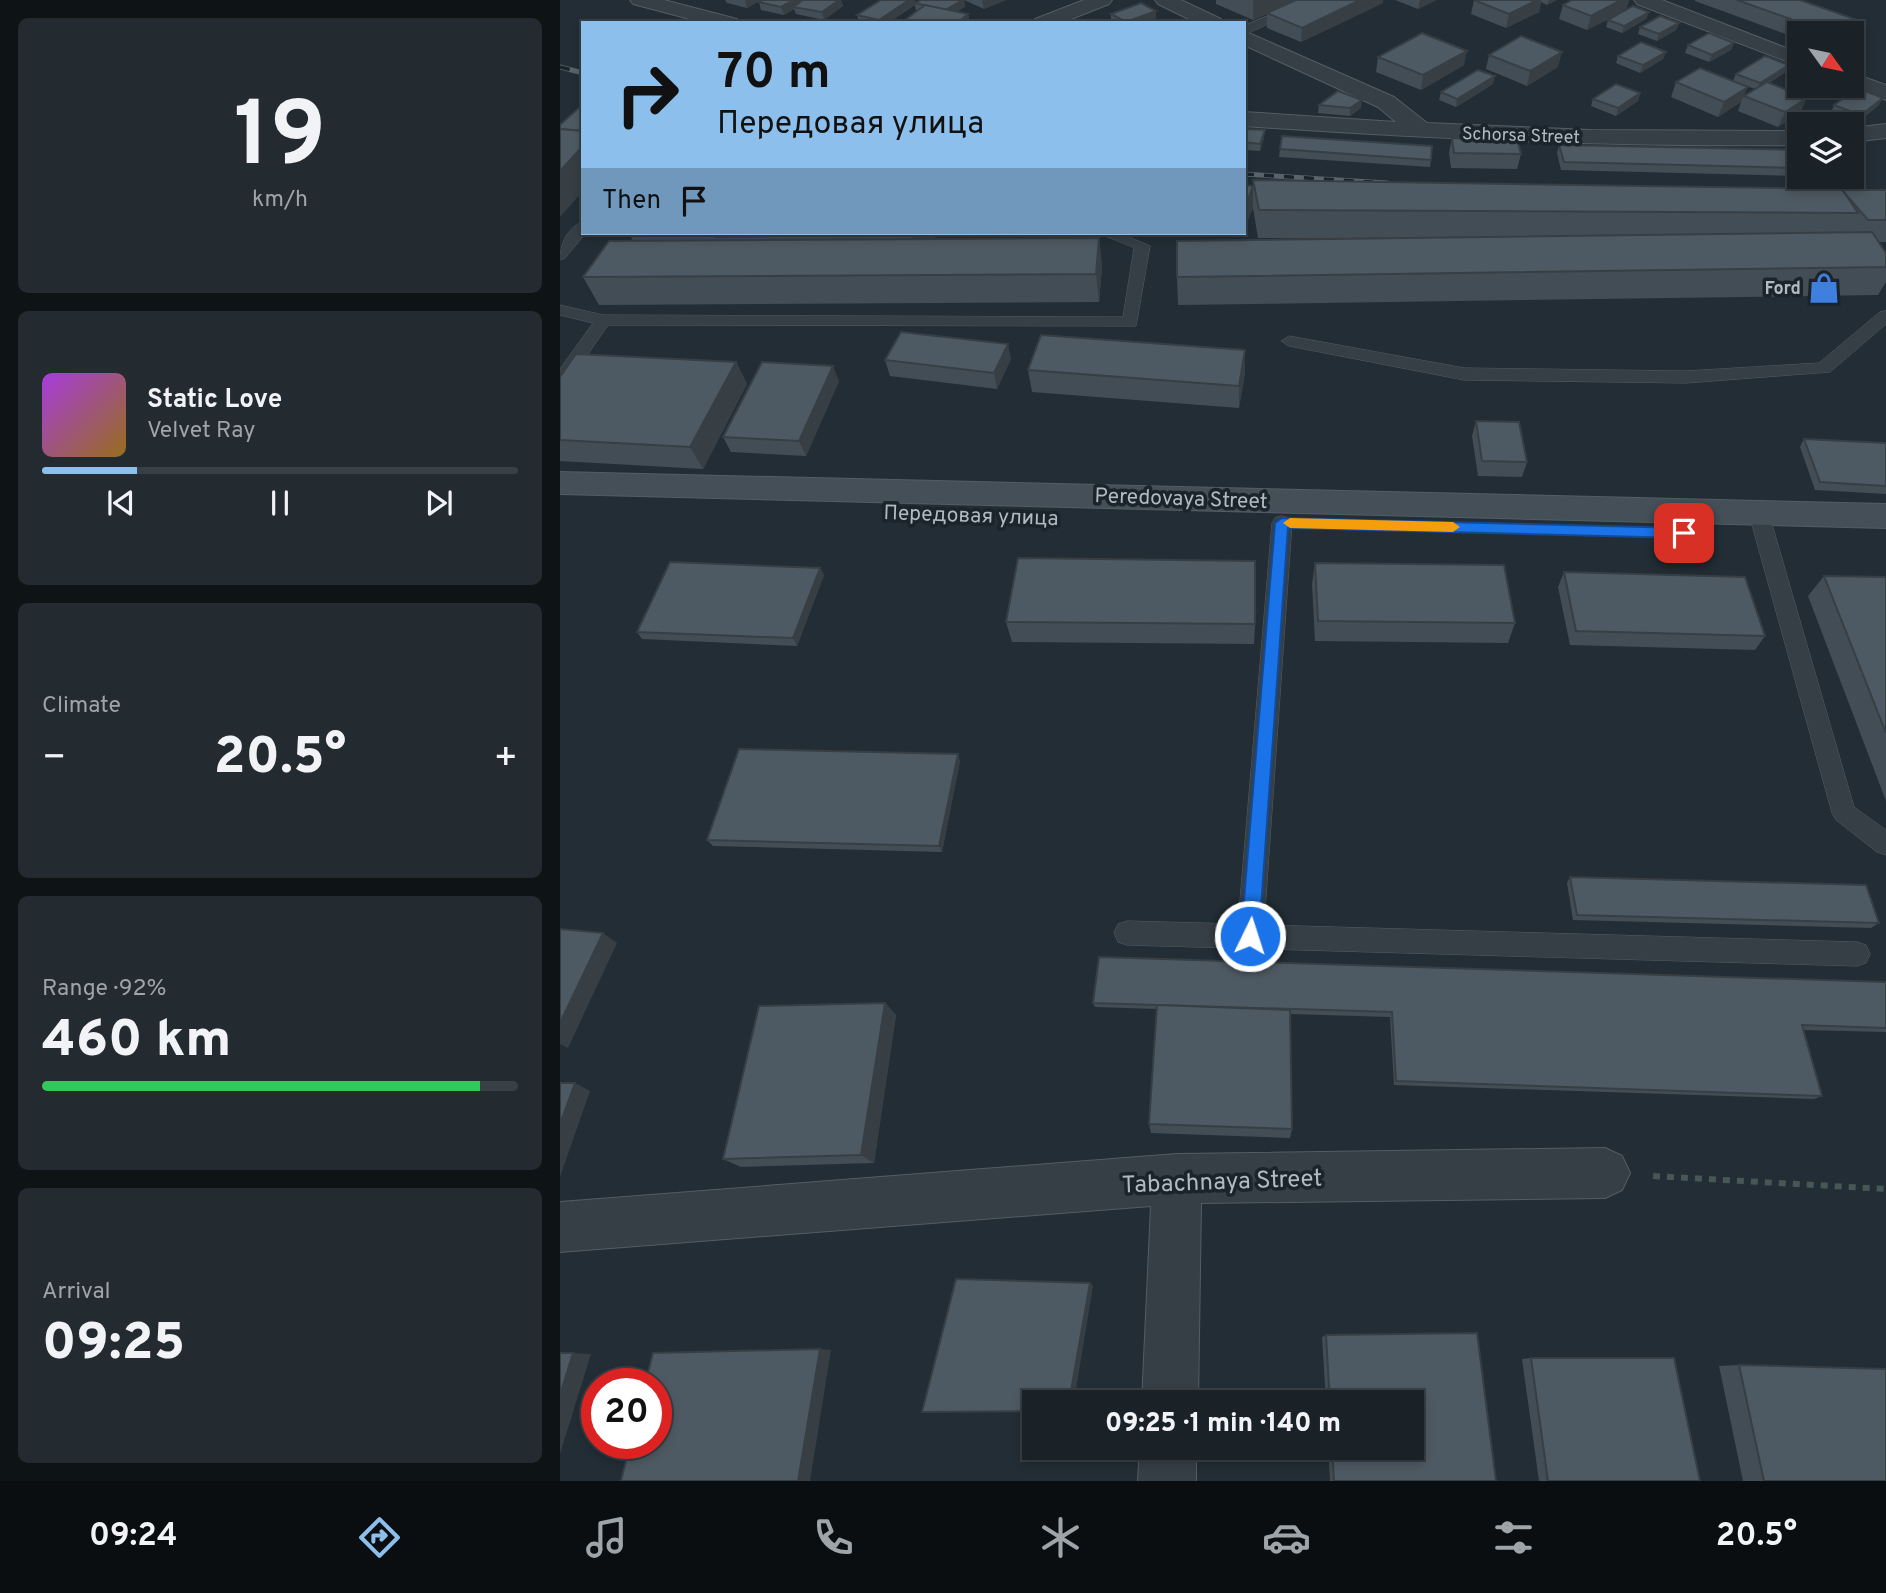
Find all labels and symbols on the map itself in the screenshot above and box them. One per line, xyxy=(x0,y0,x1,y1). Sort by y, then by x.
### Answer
north arrow xyxy=(1787,21,1864,98)
street label: Schorsa Street xyxy=(1462,123,1580,150)
shop icon: Ford xyxy=(1807,271,1841,305)
place label: Ford xyxy=(1765,278,1801,301)
street label: Peredovaya Street xyxy=(1094,483,1268,516)
street label: Передовая улица xyxy=(883,500,1059,533)
pin xyxy=(1654,503,1714,563)
position arrow xyxy=(1213,899,1287,973)
street label: Tabachnaya Street xyxy=(1121,1165,1323,1201)
speed limit sign: 20 xyxy=(581,1368,672,1459)

